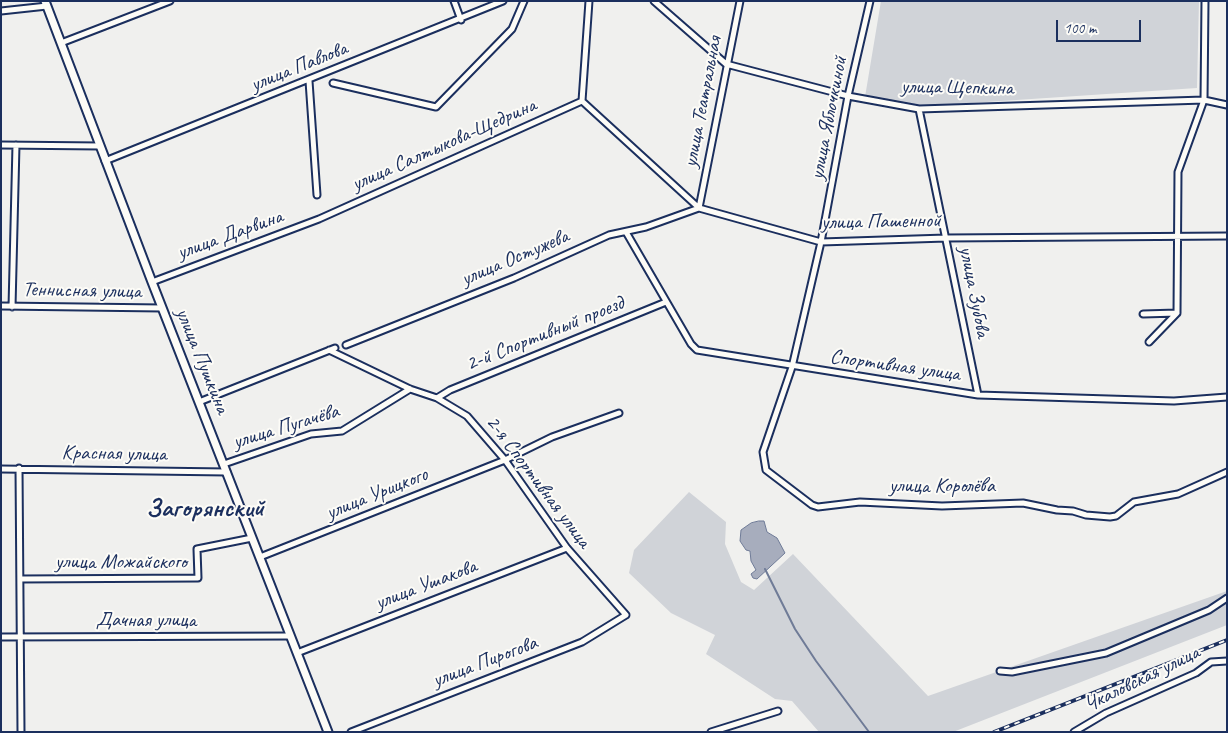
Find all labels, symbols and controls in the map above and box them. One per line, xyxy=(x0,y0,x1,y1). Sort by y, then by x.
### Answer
scale bar xyxy=(1058,10,1143,42)
text: 100 m xyxy=(1064,19,1096,38)
street label: улица Театральная xyxy=(678,34,728,170)
street label: улица Павлова xyxy=(247,36,351,98)
street label: улица Яблочкиной xyxy=(805,54,853,182)
street label: улица Щепкина xyxy=(901,74,1013,102)
street label: улица Салтыкова-Щедрина xyxy=(348,93,540,197)
street label: улица Дарвина xyxy=(174,204,286,266)
street label: улица Пашенной xyxy=(821,208,941,236)
street label: улица Остужева xyxy=(457,224,573,292)
street label: улица Зубова xyxy=(953,244,995,340)
street label: Теннисная улица xyxy=(22,277,142,305)
street label: 2-й Спортивный проезд xyxy=(462,291,628,377)
street label: улица Пушкина xyxy=(169,304,235,418)
street label: Спортивная улица xyxy=(828,344,962,388)
street label: улица Пугачёва xyxy=(230,399,342,455)
street label: 2-я Спортивная улица xyxy=(480,411,596,553)
street label: Красная улица xyxy=(61,440,167,468)
street label: улица Урицкого xyxy=(322,462,432,526)
street label: улица Королёва xyxy=(889,473,995,499)
district label: Загорянский xyxy=(146,493,264,525)
street label: улица Можайского xyxy=(55,549,187,575)
street label: улица Ушакова xyxy=(372,554,480,616)
street label: Дачная улица xyxy=(96,607,196,633)
street label: улица Пирогова xyxy=(429,631,541,693)
street label: Чкаловская улица xyxy=(1080,640,1204,718)

